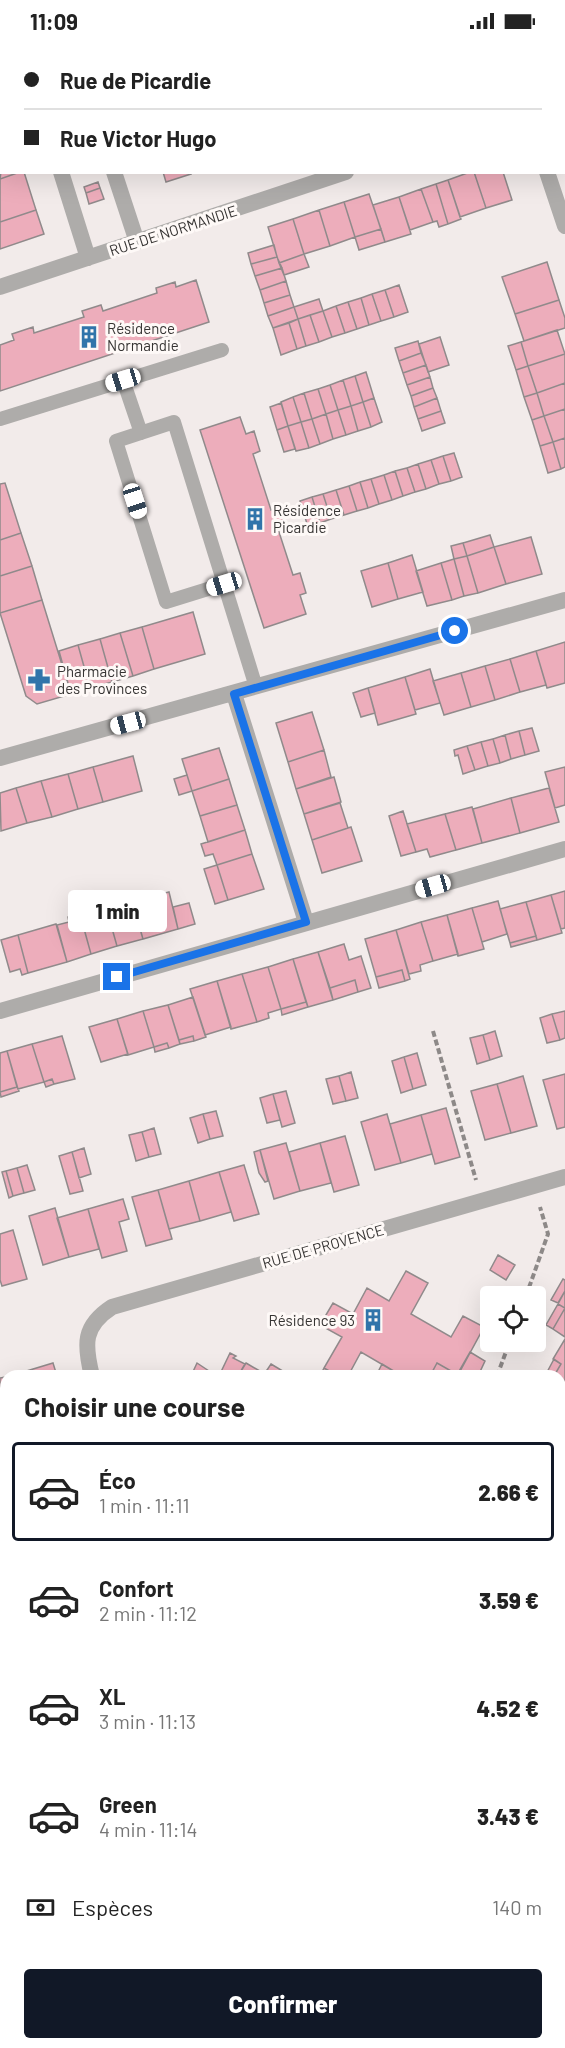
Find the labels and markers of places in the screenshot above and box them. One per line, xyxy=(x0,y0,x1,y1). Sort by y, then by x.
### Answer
place label: Résidence Normandie xyxy=(107,319,179,354)
building icon: Résidence Normandie xyxy=(76,324,102,350)
place label: Résidence Picardie xyxy=(273,501,341,536)
building icon: Résidence Picardie xyxy=(242,506,268,532)
place label: Pharmacie des Provinces xyxy=(57,662,147,697)
pharmacy icon: Pharmacie des Provinces xyxy=(26,667,52,693)
building icon: Résidence 93 xyxy=(360,1307,386,1333)
place label: Résidence 93 xyxy=(269,1311,355,1329)

